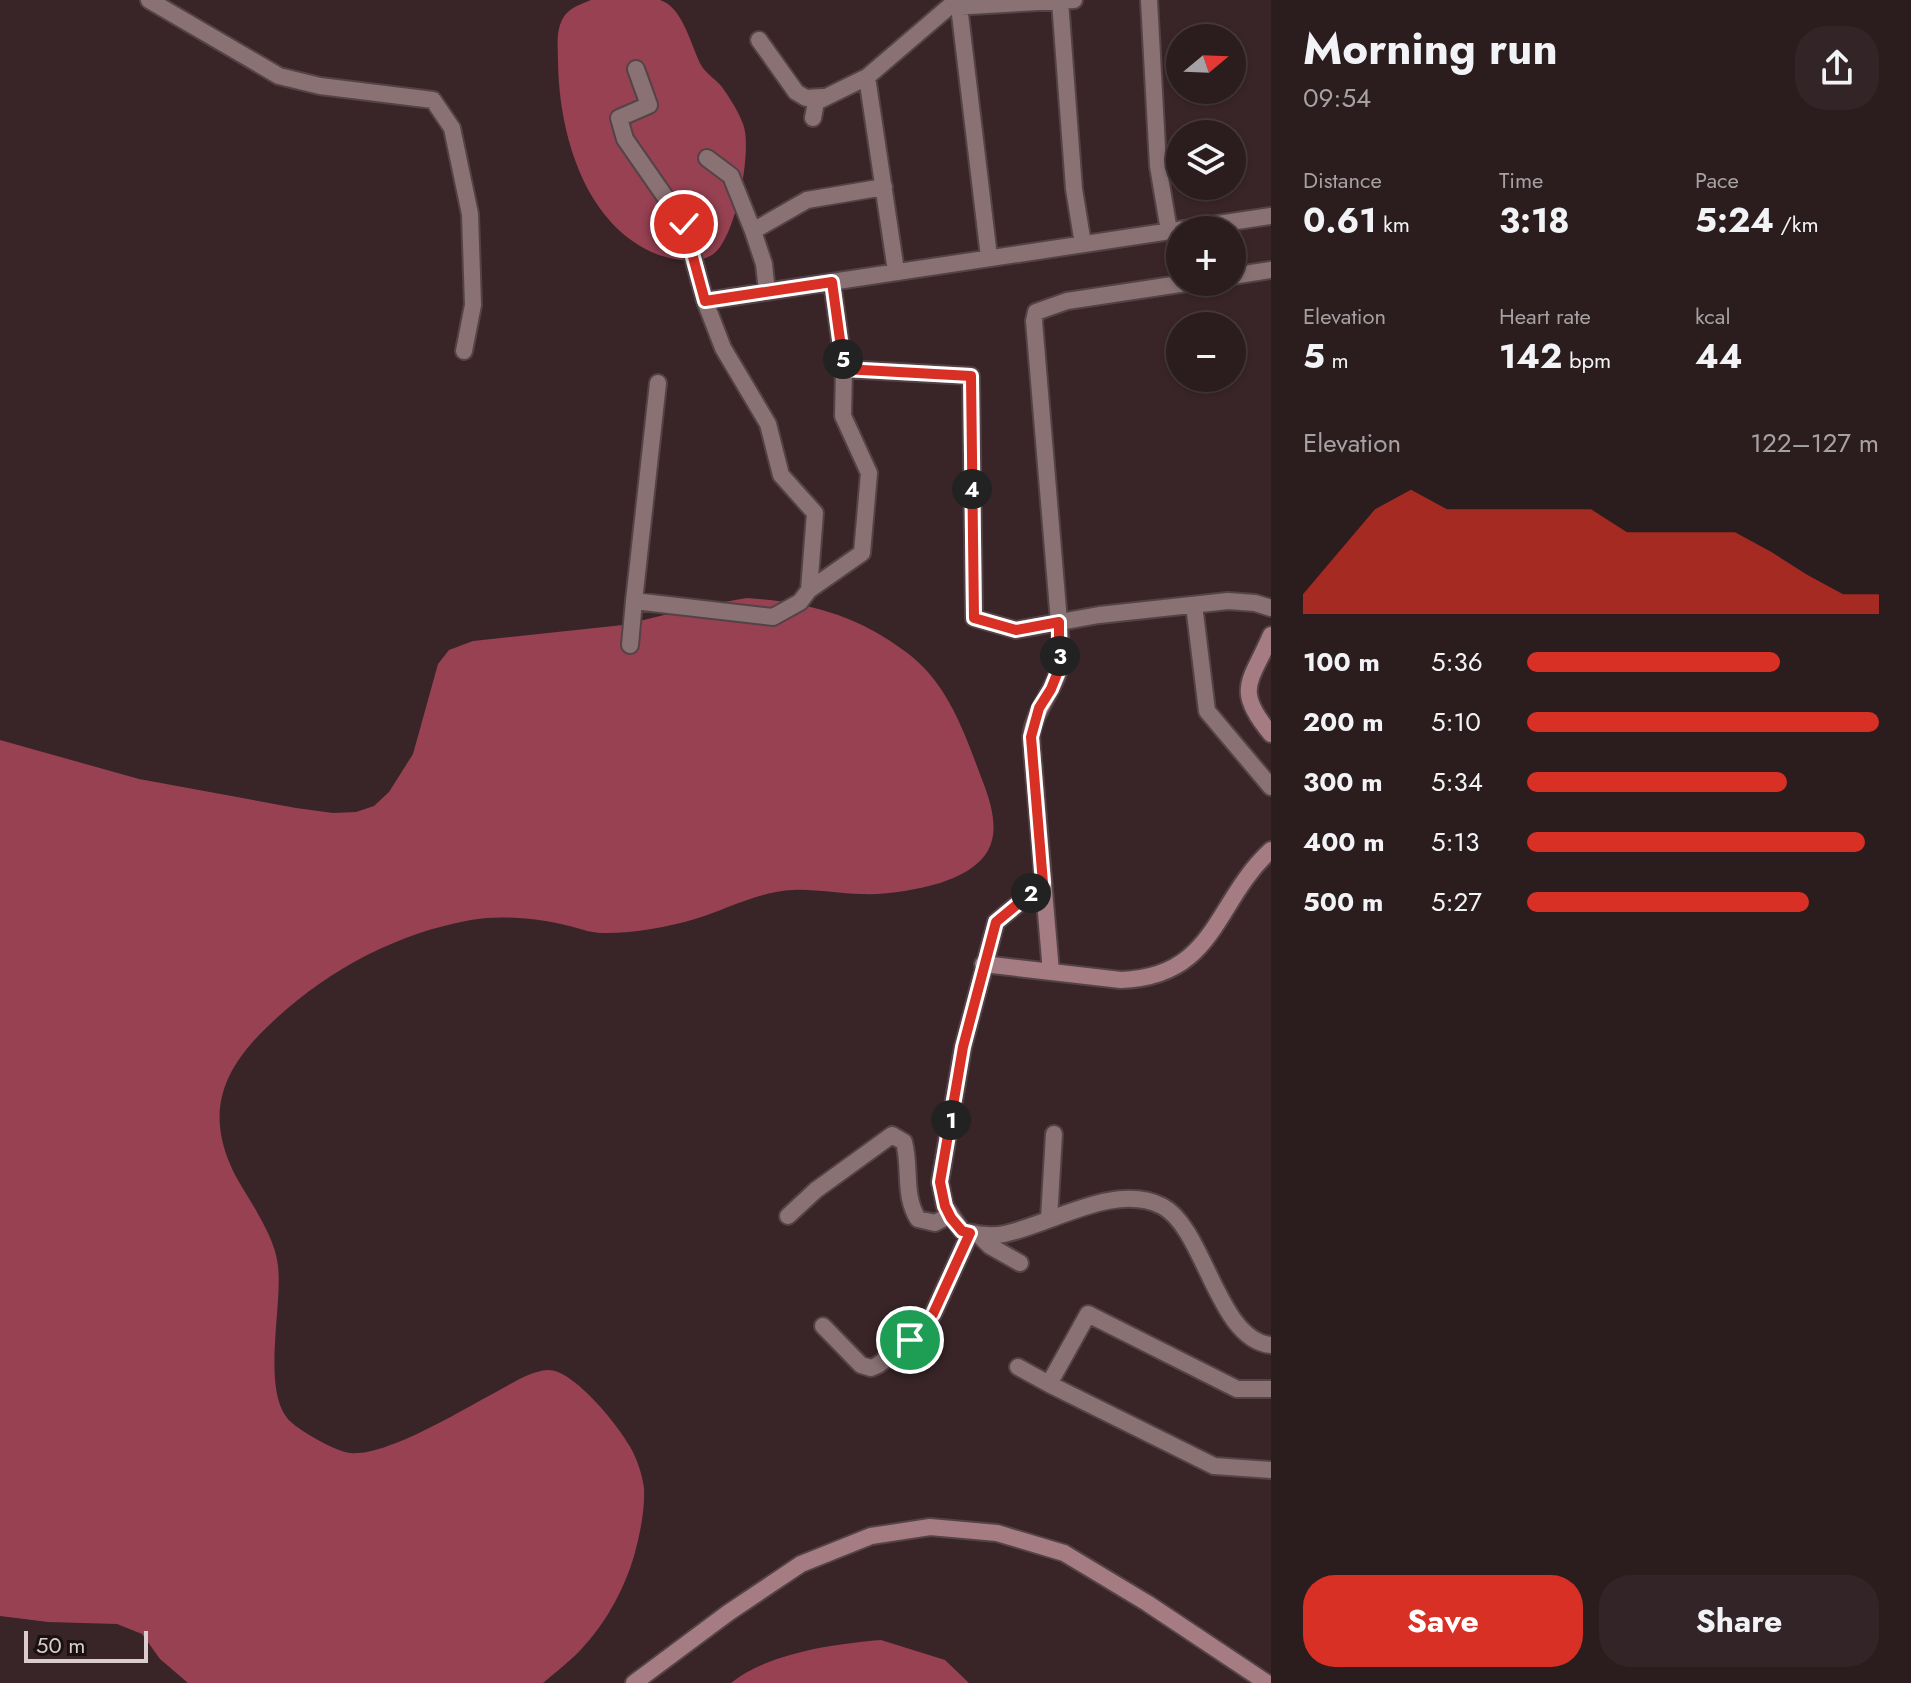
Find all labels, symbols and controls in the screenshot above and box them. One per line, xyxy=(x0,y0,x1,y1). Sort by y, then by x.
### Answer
text: Morning run xyxy=(1303,17,1558,81)
north arrow xyxy=(1166,24,1246,104)
map controls xyxy=(1166,24,1246,392)
button: share xyxy=(1795,26,1879,110)
text: 09:54 xyxy=(1303,79,1371,117)
button: layers xyxy=(1166,120,1246,200)
text: Distance xyxy=(1303,164,1382,196)
text: Time xyxy=(1499,164,1543,196)
text: Pace xyxy=(1695,164,1739,196)
pin xyxy=(650,190,718,258)
text: 0.61 xyxy=(1303,196,1377,245)
text: 3:18 xyxy=(1499,196,1570,245)
text: 5:24 xyxy=(1695,196,1774,245)
icon: check xyxy=(662,202,706,246)
text: km xyxy=(1377,208,1410,240)
text: /km xyxy=(1774,208,1819,240)
button: + xyxy=(1166,216,1246,296)
text: Elevation xyxy=(1303,300,1386,332)
text: Heart rate xyxy=(1499,300,1591,332)
text: kcal xyxy=(1695,300,1731,332)
button: − xyxy=(1166,312,1246,392)
text: 5 xyxy=(1303,332,1325,381)
text: 142 xyxy=(1499,332,1562,381)
text: 44 xyxy=(1695,332,1742,381)
pin: 5 xyxy=(823,339,863,379)
text: 5 xyxy=(836,343,850,375)
text: m xyxy=(1325,344,1349,376)
text: bpm xyxy=(1562,344,1611,376)
text: Elevation xyxy=(1303,424,1401,462)
text: 122–127 m xyxy=(1750,424,1879,462)
pin: 4 xyxy=(952,469,992,509)
text: 4 xyxy=(964,473,980,505)
pin: 3 xyxy=(1040,636,1080,676)
text: 3 xyxy=(1053,640,1067,672)
text: 100 m xyxy=(1303,643,1380,681)
text: 5:36 xyxy=(1431,643,1483,681)
text: 200 m xyxy=(1303,703,1384,741)
text: 5:10 xyxy=(1431,703,1481,741)
text: 300 m xyxy=(1303,763,1383,801)
text: 5:34 xyxy=(1431,763,1483,801)
text: 400 m xyxy=(1303,823,1385,861)
text: 5:13 xyxy=(1431,823,1479,861)
pin: 2 xyxy=(1011,873,1051,913)
text: 2 xyxy=(1024,877,1038,909)
text: 500 m xyxy=(1303,883,1383,921)
text: 5:27 xyxy=(1431,883,1482,921)
pin: 1 xyxy=(931,1100,971,1140)
text: 1 xyxy=(945,1104,957,1136)
pin xyxy=(876,1306,944,1374)
icon: arrive xyxy=(888,1318,932,1362)
button: Save xyxy=(1303,1575,1583,1667)
button: Share xyxy=(1599,1575,1879,1667)
scale bar xyxy=(24,1627,148,1663)
text: 50 m xyxy=(36,1629,85,1661)

